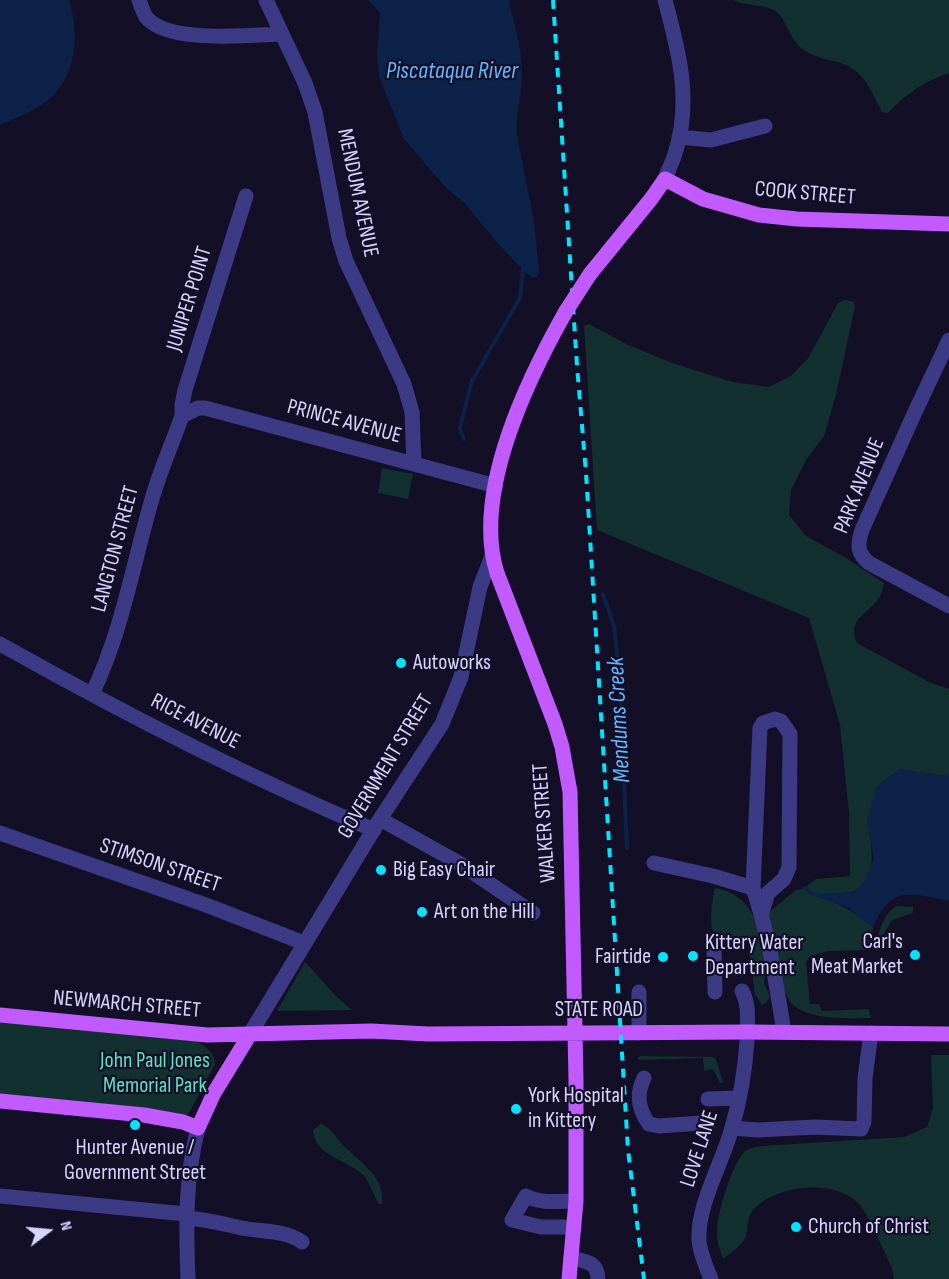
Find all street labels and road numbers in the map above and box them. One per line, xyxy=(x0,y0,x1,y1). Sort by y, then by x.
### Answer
street label: MENDUM AVENUE xyxy=(331,126,383,260)
street label: COOK STREET xyxy=(753,176,857,212)
street label: JUNIPER POINT xyxy=(162,244,218,354)
street label: PRINCE AVENUE xyxy=(284,394,404,450)
street label: PARK AVENUE xyxy=(829,434,891,538)
street label: LANGTON STREET xyxy=(87,483,145,615)
street label: RICE AVENUE xyxy=(146,688,244,756)
street label: GOVERNMENT STREET xyxy=(333,690,439,844)
street label: WALKER STREET xyxy=(528,763,562,883)
street label: STIMSON STREET xyxy=(96,833,224,899)
street label: NEWMARCH STREET xyxy=(52,985,202,1025)
street label: STATE ROAD xyxy=(555,997,643,1023)
street label: LOVE LANE xyxy=(675,1107,725,1191)

